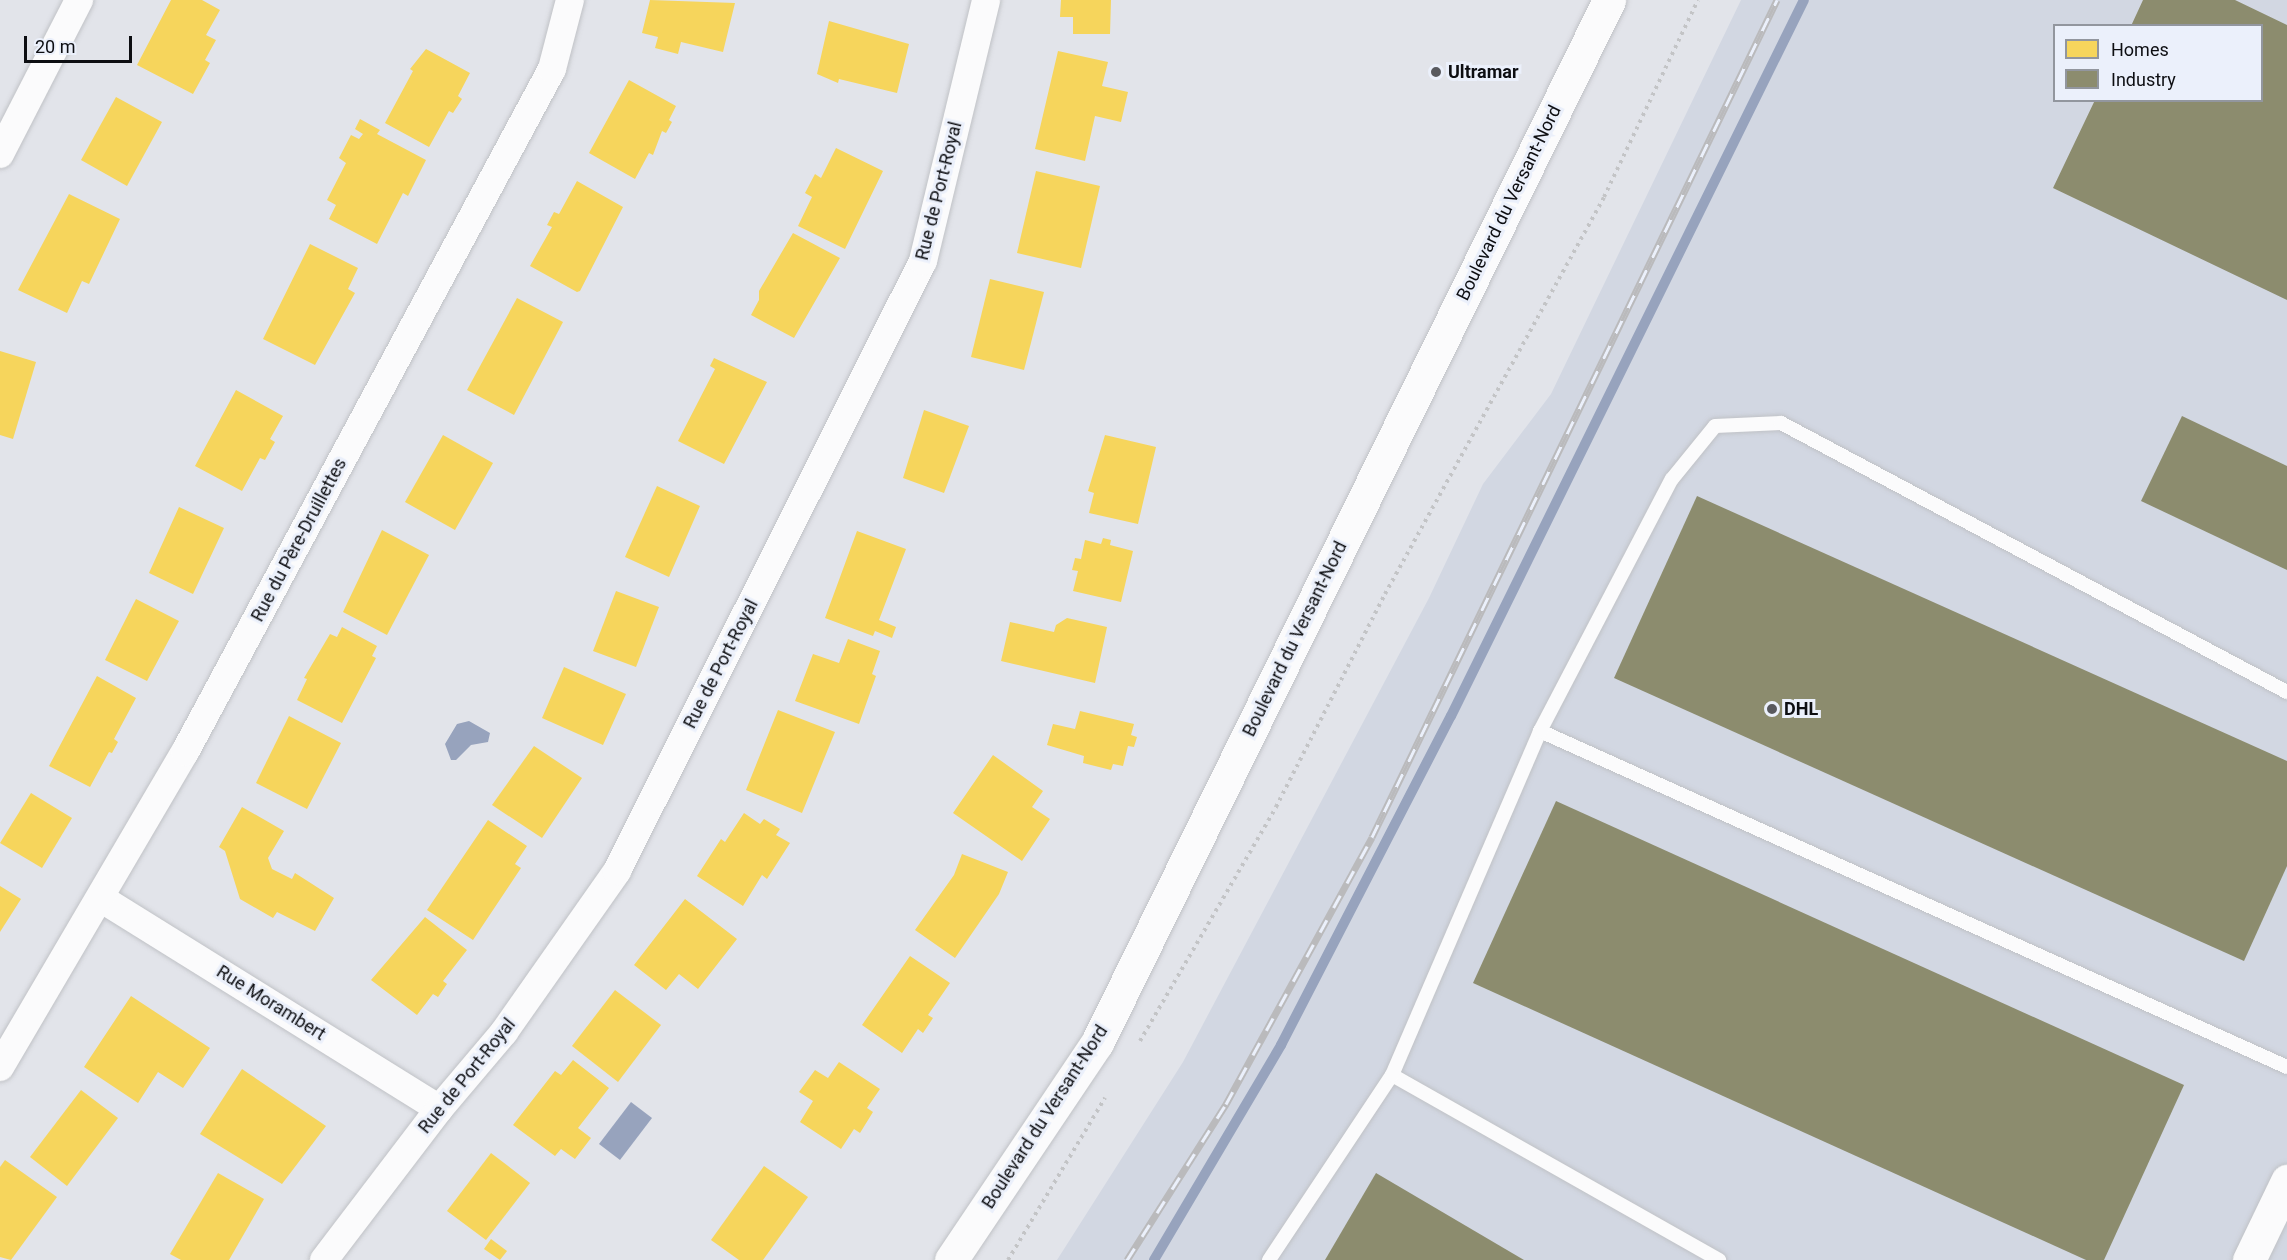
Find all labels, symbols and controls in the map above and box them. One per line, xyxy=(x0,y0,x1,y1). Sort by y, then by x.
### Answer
scale bar xyxy=(27,24,135,62)
legend xyxy=(2053,24,2263,102)
text: 20 m xyxy=(35,36,75,57)
text: Homes xyxy=(2111,39,2169,60)
place label: Ultramar xyxy=(1448,61,1518,83)
marker: Ultramar xyxy=(1429,65,1443,79)
text: Industry xyxy=(2111,69,2176,90)
street label: Boulevard du Versant-Nord xyxy=(1452,102,1566,304)
street label: Rue de Port-Royal xyxy=(911,120,967,262)
street label: Rue du Père-Druillettes xyxy=(247,455,351,625)
street label: Boulevard du Versant-Nord xyxy=(1238,538,1352,740)
street label: Rue de Port-Royal xyxy=(679,596,763,732)
place label: DHL xyxy=(1784,698,1818,720)
marker: DHL xyxy=(1765,702,1779,716)
street label: Rue Morambert xyxy=(213,961,329,1045)
street label: Rue de Port-Royal xyxy=(414,1014,520,1138)
street label: Boulevard du Versant-Nord xyxy=(978,1021,1112,1213)

